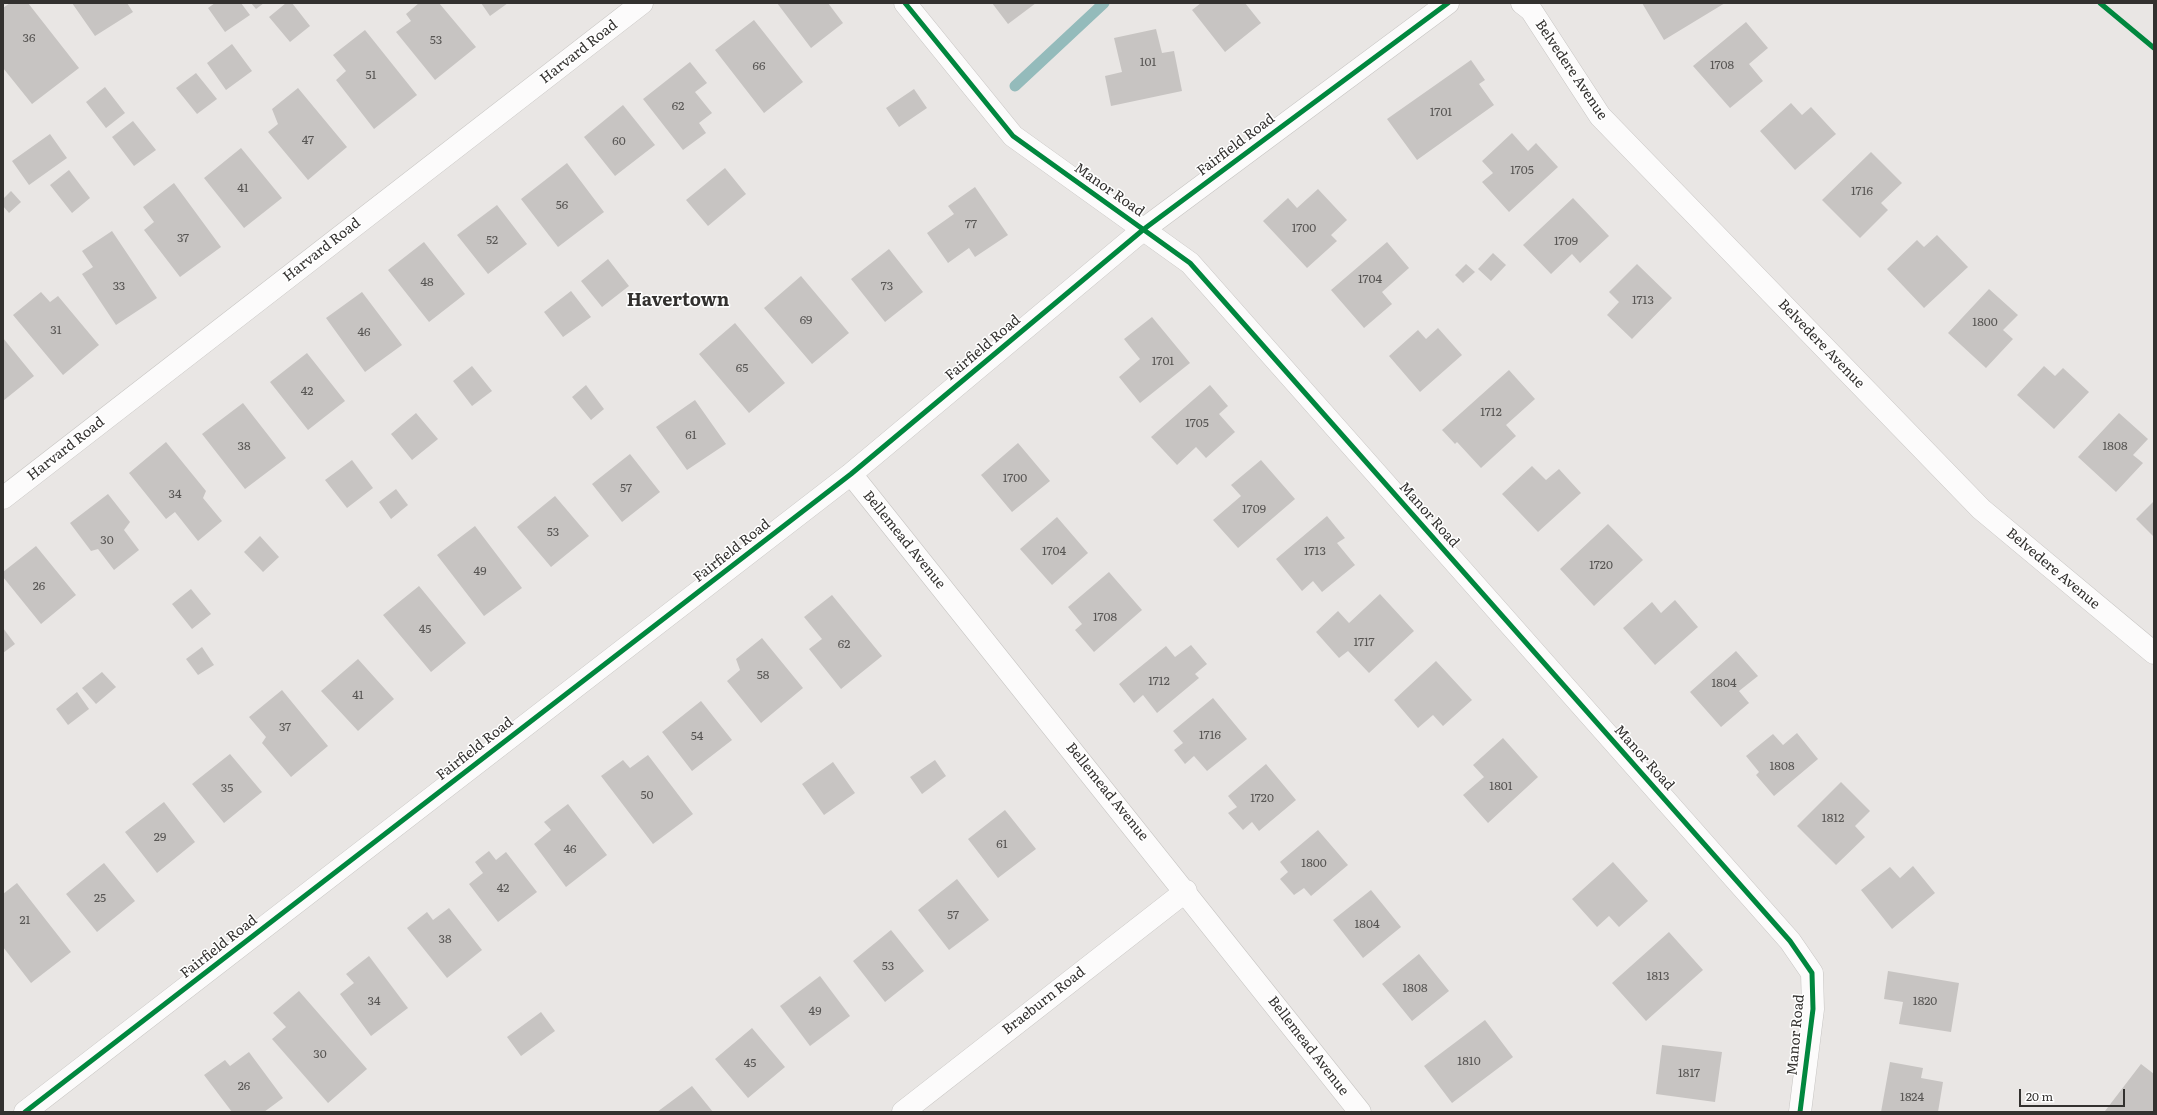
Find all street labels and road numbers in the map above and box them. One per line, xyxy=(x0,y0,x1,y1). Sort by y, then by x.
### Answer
street label: Harvard Road xyxy=(537,17,621,87)
street label: Belvedere Avenue xyxy=(1531,17,1611,123)
street label: Fairfield Road xyxy=(1194,110,1278,180)
street label: Manor Road xyxy=(1071,160,1147,220)
street label: Harvard Road xyxy=(280,215,364,285)
street label: Belvedere Avenue xyxy=(1774,296,1868,392)
street label: Fairfield Road xyxy=(942,312,1024,384)
street label: Harvard Road xyxy=(24,414,108,484)
street label: Manor Road xyxy=(1395,479,1463,551)
street label: Bellemead Avenue xyxy=(859,488,949,592)
street label: Fairfield Road xyxy=(690,516,774,586)
street label: Belvedere Avenue xyxy=(2003,525,2103,613)
street label: Fairfield Road xyxy=(433,714,517,784)
street label: Manor Road xyxy=(1610,722,1678,794)
street label: Bellemead Avenue xyxy=(1062,740,1152,844)
street label: Fairfield Road xyxy=(177,912,261,982)
street label: Braeburn Road xyxy=(999,964,1089,1038)
street label: Bellemead Avenue xyxy=(1264,993,1352,1099)
street label: Manor Road xyxy=(1784,994,1808,1076)

